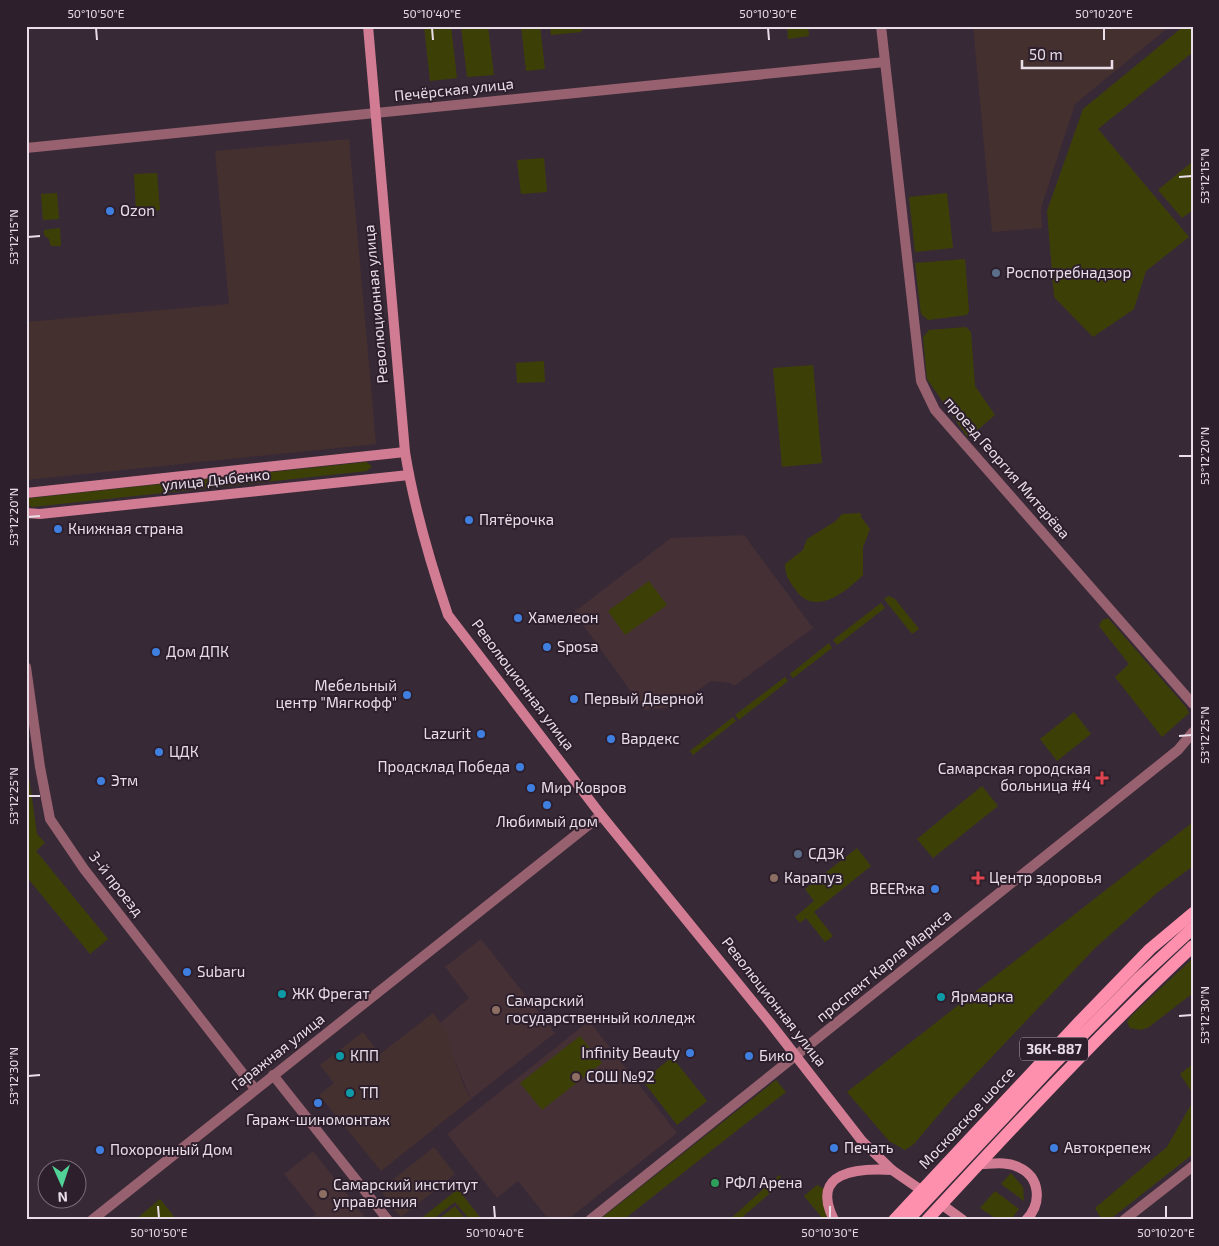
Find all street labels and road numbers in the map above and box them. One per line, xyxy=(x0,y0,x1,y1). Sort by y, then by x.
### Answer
street label: Печёрская улица xyxy=(393,74,515,105)
street label: Революционная улица xyxy=(359,224,392,384)
street label: проезд Георгия Митерёва xyxy=(941,393,1074,542)
street label: улица Дыбенко xyxy=(161,464,271,495)
street label: Революционная улица xyxy=(468,615,579,754)
street label: 3-й проезд xyxy=(86,847,148,920)
street label: проспект Карла Маркса xyxy=(812,905,955,1025)
street label: Революционная улица xyxy=(718,933,831,1070)
street label: Гаражная улица xyxy=(227,1009,328,1094)
road number: 36К-887 xyxy=(1020,1038,1088,1060)
street label: Московское шоссе xyxy=(914,1063,1018,1172)

